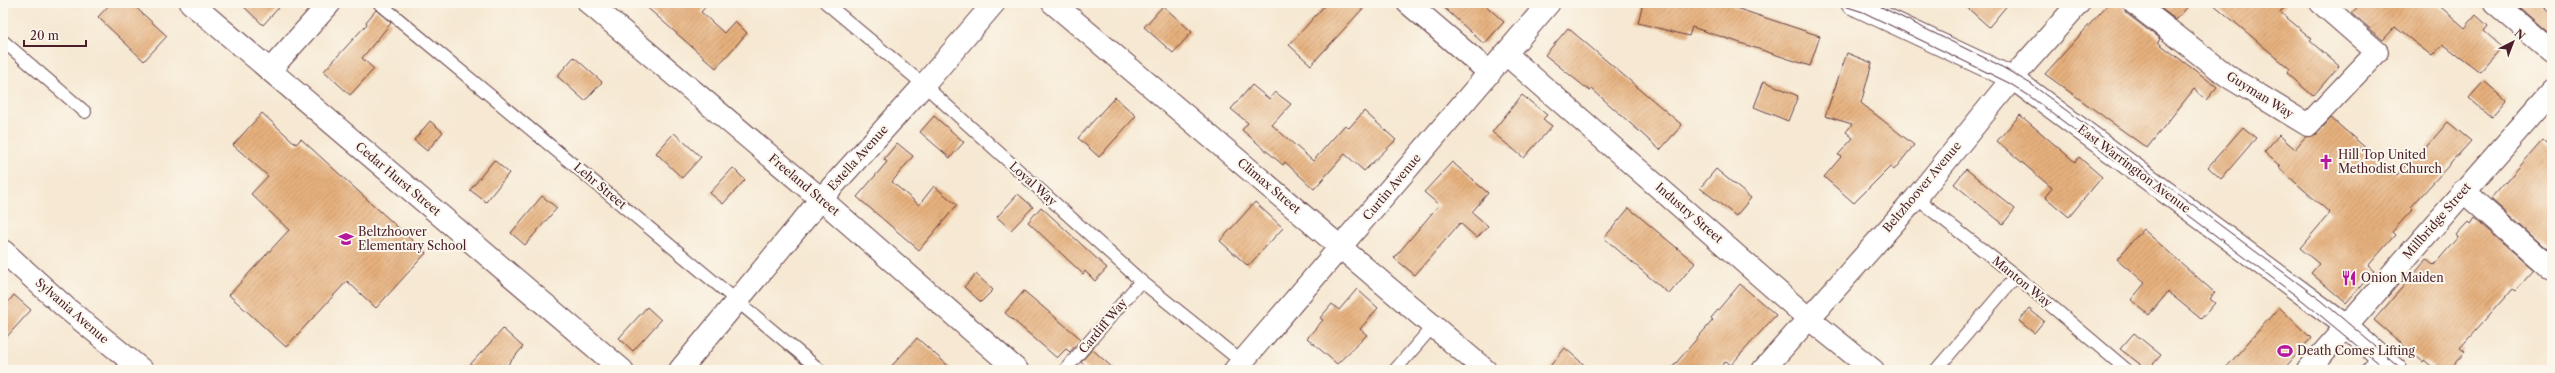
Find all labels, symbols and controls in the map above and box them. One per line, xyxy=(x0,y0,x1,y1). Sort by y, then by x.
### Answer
scale bar xyxy=(24,22,86,48)
north arrow xyxy=(2493,22,2533,62)
text: N xyxy=(2511,26,2528,43)
text: 20 m xyxy=(30,28,59,43)
street label: Guyman Way xyxy=(2224,68,2297,121)
street label: East Warrington Avenue xyxy=(2075,121,2194,216)
street label: Estella Avenue xyxy=(824,122,891,194)
street label: Beltzhoover Avenue xyxy=(1879,138,1964,235)
street label: Cedar Hurst Street xyxy=(353,139,445,219)
place label: Hill Top United Methodist Church xyxy=(2338,147,2443,176)
street label: Curtin Avenue xyxy=(1359,150,1424,223)
street label: Freeland Street xyxy=(766,151,843,219)
church icon: Hill Top United Methodist Church xyxy=(2317,153,2335,171)
street label: Climax Street xyxy=(1235,155,1305,217)
street label: Loyal Way xyxy=(1007,158,1060,209)
street label: Lehr Street xyxy=(571,159,630,212)
street label: Industry Street xyxy=(1652,179,1727,247)
street label: Millbridge Street xyxy=(2399,179,2474,262)
place label: Beltzhoover Elementary School xyxy=(358,224,467,253)
school or university icon: Beltzhoover Elementary School xyxy=(337,230,355,248)
street label: Manton Way xyxy=(1989,253,2055,310)
restaurant icon: Onion Maiden xyxy=(2340,269,2358,287)
place label: Onion Maiden xyxy=(2361,270,2444,285)
street label: Sylvania Avenue xyxy=(33,275,112,347)
street label: Cardiff Way xyxy=(1075,295,1130,356)
sports icon: Death Comes Lifting xyxy=(2276,342,2294,360)
place label: Death Comes Lifting xyxy=(2297,343,2416,358)

